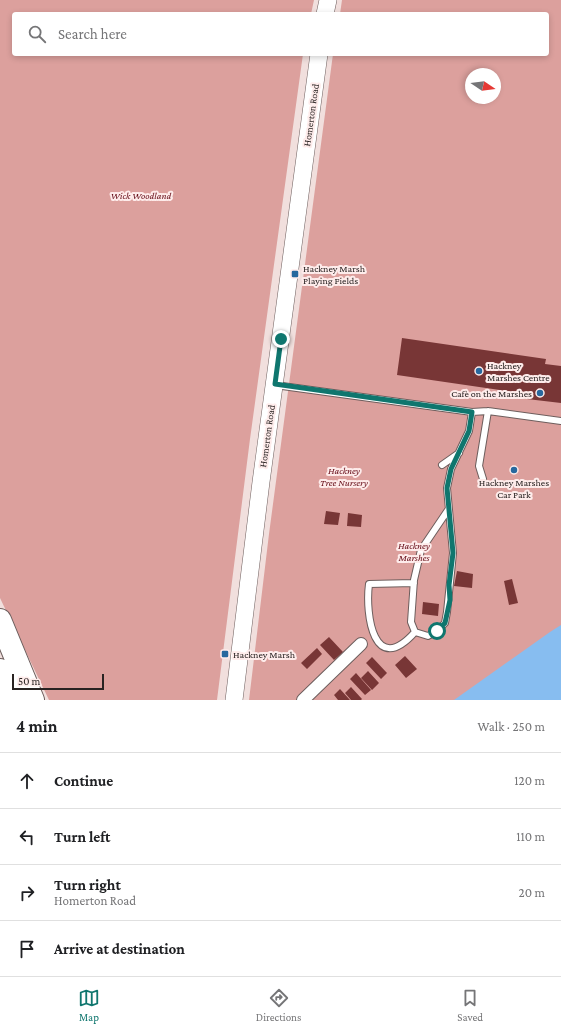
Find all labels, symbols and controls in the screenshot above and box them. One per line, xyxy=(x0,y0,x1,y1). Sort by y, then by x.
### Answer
search box xyxy=(12,12,549,56)
icon: search xyxy=(26,23,48,45)
text: Search here xyxy=(58,26,127,42)
north arrow xyxy=(465,68,501,104)
street label: Homerton Road xyxy=(301,82,321,147)
park label: Wick Woodland xyxy=(111,190,171,201)
place label: Hackney Marsh Playing Fields xyxy=(303,263,366,286)
marker: Hackney Marsh Playing Fields xyxy=(290,269,300,279)
route end xyxy=(272,330,290,348)
place label: Hackney Marshes Centre xyxy=(487,360,550,383)
marker: Hackney Marshes Centre xyxy=(474,366,484,376)
place label: Cafè on the Marshes xyxy=(451,388,532,399)
marker: Cafè on the Marshes xyxy=(535,388,545,398)
street label: Homerton Road xyxy=(257,403,277,468)
park label: Hackney Tree Nursery xyxy=(320,465,368,488)
marker: Hackney Marshes Car Park xyxy=(509,465,519,475)
place label: Hackney Marshes Car Park xyxy=(479,477,549,500)
park label: Hackney Marshes xyxy=(397,540,431,563)
route start xyxy=(428,622,446,640)
marker: Hackney Marsh xyxy=(220,649,230,659)
place label: Hackney Marsh xyxy=(233,649,296,660)
scale bar xyxy=(12,672,104,691)
text: 50 m xyxy=(18,675,40,687)
text: 4 min xyxy=(16,717,58,736)
text: Walk · 250 m xyxy=(477,719,545,734)
icon: ahead xyxy=(16,770,38,792)
text: Continue xyxy=(54,773,113,789)
text: 120 m xyxy=(514,773,545,788)
icon: left xyxy=(16,826,38,848)
text: Turn left xyxy=(54,829,110,845)
text: 110 m xyxy=(516,829,545,844)
text: Turn right xyxy=(54,877,121,893)
icon: right xyxy=(16,882,38,904)
text: 20 m xyxy=(519,885,545,900)
text: Homerton Road xyxy=(54,893,136,908)
icon: arrive xyxy=(16,938,38,960)
text: Arrive at destination xyxy=(54,941,185,957)
tab: Map xyxy=(78,987,100,1023)
tab: Directions xyxy=(256,987,301,1023)
tab: Saved xyxy=(457,987,483,1023)

